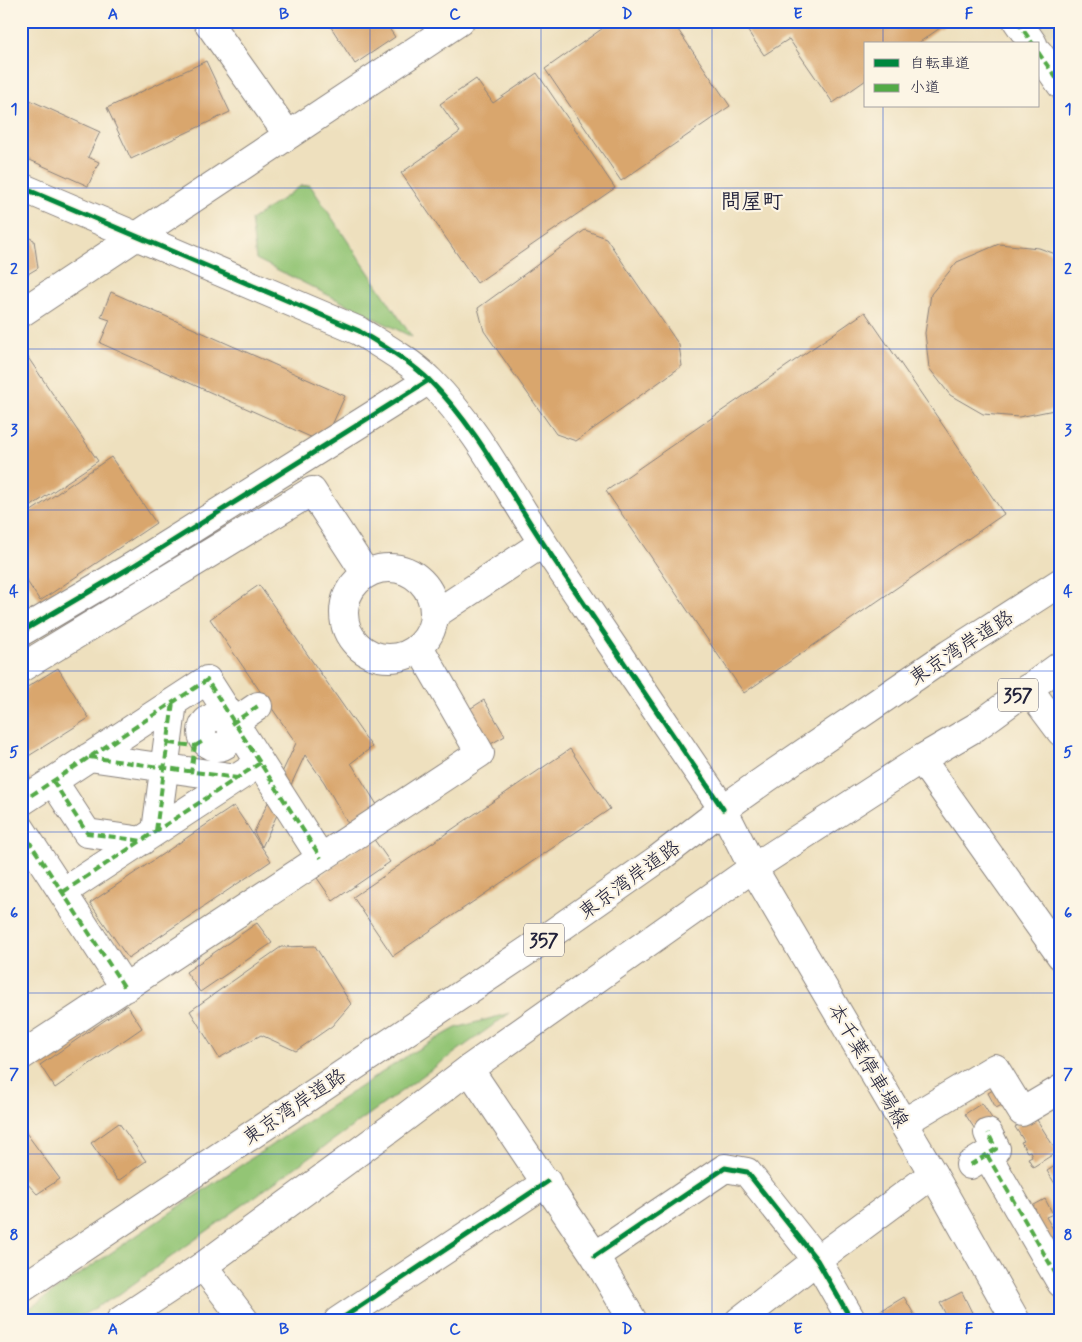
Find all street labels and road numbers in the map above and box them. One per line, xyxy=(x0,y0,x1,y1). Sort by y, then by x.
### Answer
street label: 東京湾岸道路 xyxy=(904,604,1019,692)
road number: 357 xyxy=(998,678,1038,712)
street label: 東京湾岸道路 xyxy=(573,834,686,926)
road number: 357 xyxy=(524,924,564,956)
street label: 本千葉停車場線 xyxy=(821,998,914,1133)
street label: 東京湾岸道路 xyxy=(238,1062,352,1152)

